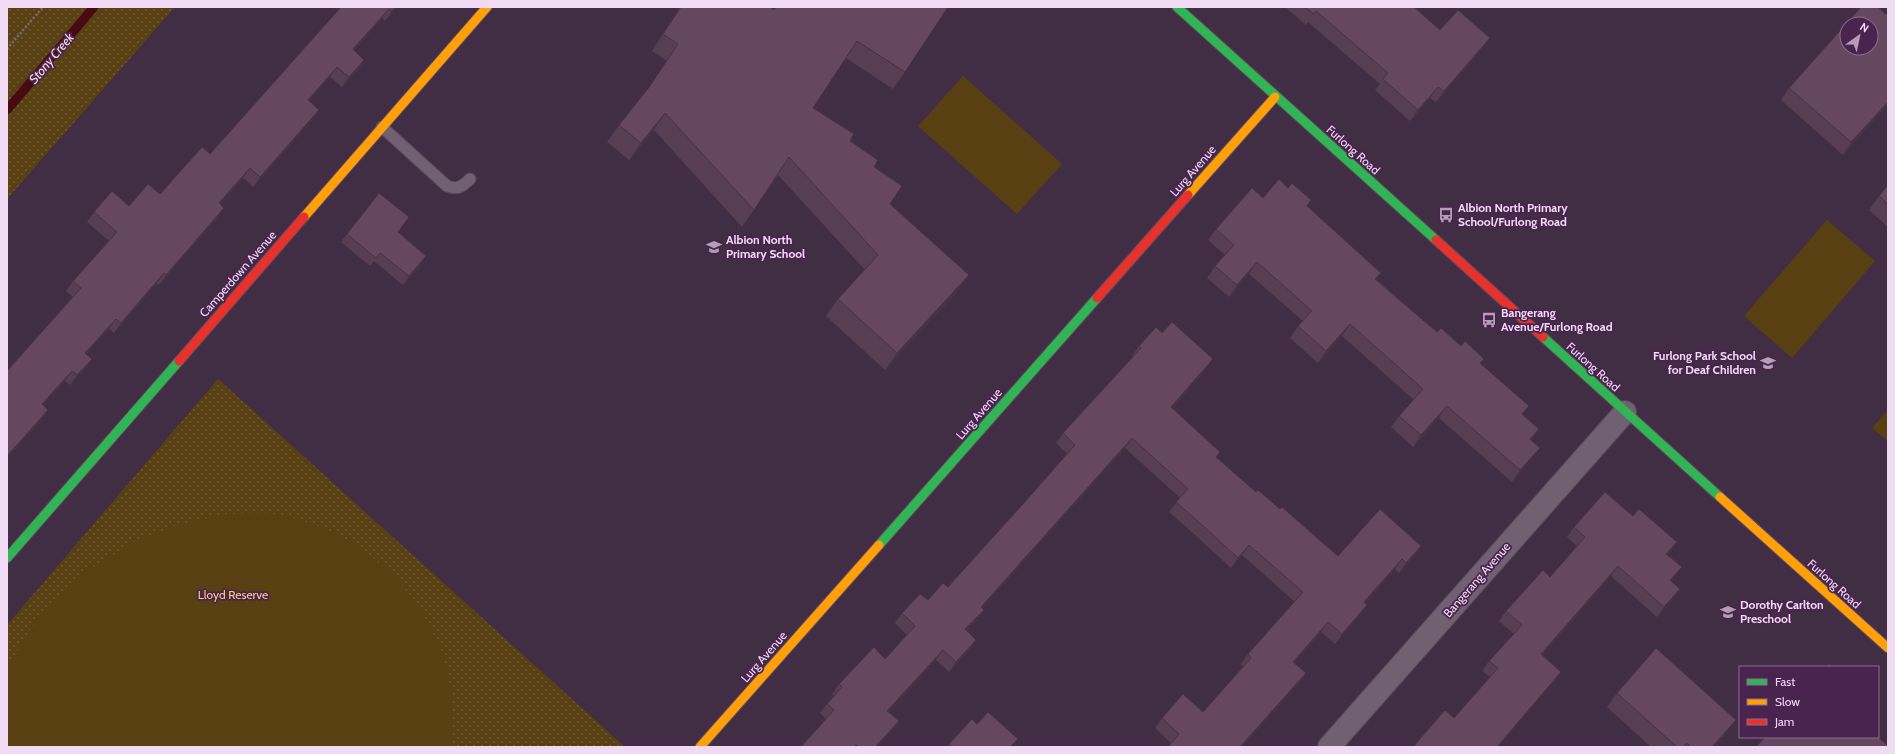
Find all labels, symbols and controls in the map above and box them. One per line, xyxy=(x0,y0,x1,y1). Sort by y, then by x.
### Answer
north arrow xyxy=(1839,16,1879,56)
text: N xyxy=(1857,20,1872,36)
water label: Stony Creek xyxy=(25,29,77,87)
street label: Furlong Road xyxy=(1324,122,1383,178)
street label: Lurg Avenue xyxy=(1166,142,1219,199)
place label: Albion North Primary School/Furlong Road xyxy=(1458,200,1568,229)
bus stop icon: Albion North Primary School/Furlong Road xyxy=(1437,206,1455,224)
street label: Camperdown Avenue xyxy=(196,227,279,320)
place label: Albion North Primary School xyxy=(726,232,805,261)
school or university icon: Albion North Primary School xyxy=(705,238,723,256)
place label: Bangerang Avenue/Furlong Road xyxy=(1501,305,1613,334)
bus stop icon: Bangerang Avenue/Furlong Road xyxy=(1480,311,1498,329)
street label: Furlong Road xyxy=(1564,339,1623,395)
place label: Furlong Park School for Deaf Children xyxy=(1653,348,1756,377)
school or university icon: Furlong Park School for Deaf Children xyxy=(1759,354,1777,372)
street label: Lurg Avenue xyxy=(952,385,1005,442)
street label: Bangerang Avenue xyxy=(1440,539,1513,620)
street label: Furlong Road xyxy=(1805,556,1864,612)
park label: Lloyd Reserve xyxy=(198,587,268,602)
place label: Dorothy Carlton Preschool xyxy=(1740,597,1824,626)
school or university icon: Dorothy Carlton Preschool xyxy=(1719,603,1737,621)
street label: Lurg Avenue xyxy=(737,628,790,685)
legend xyxy=(1739,666,1879,738)
text: Fast xyxy=(1775,674,1795,689)
text: Slow xyxy=(1775,694,1800,709)
text: Jam xyxy=(1774,714,1794,729)

